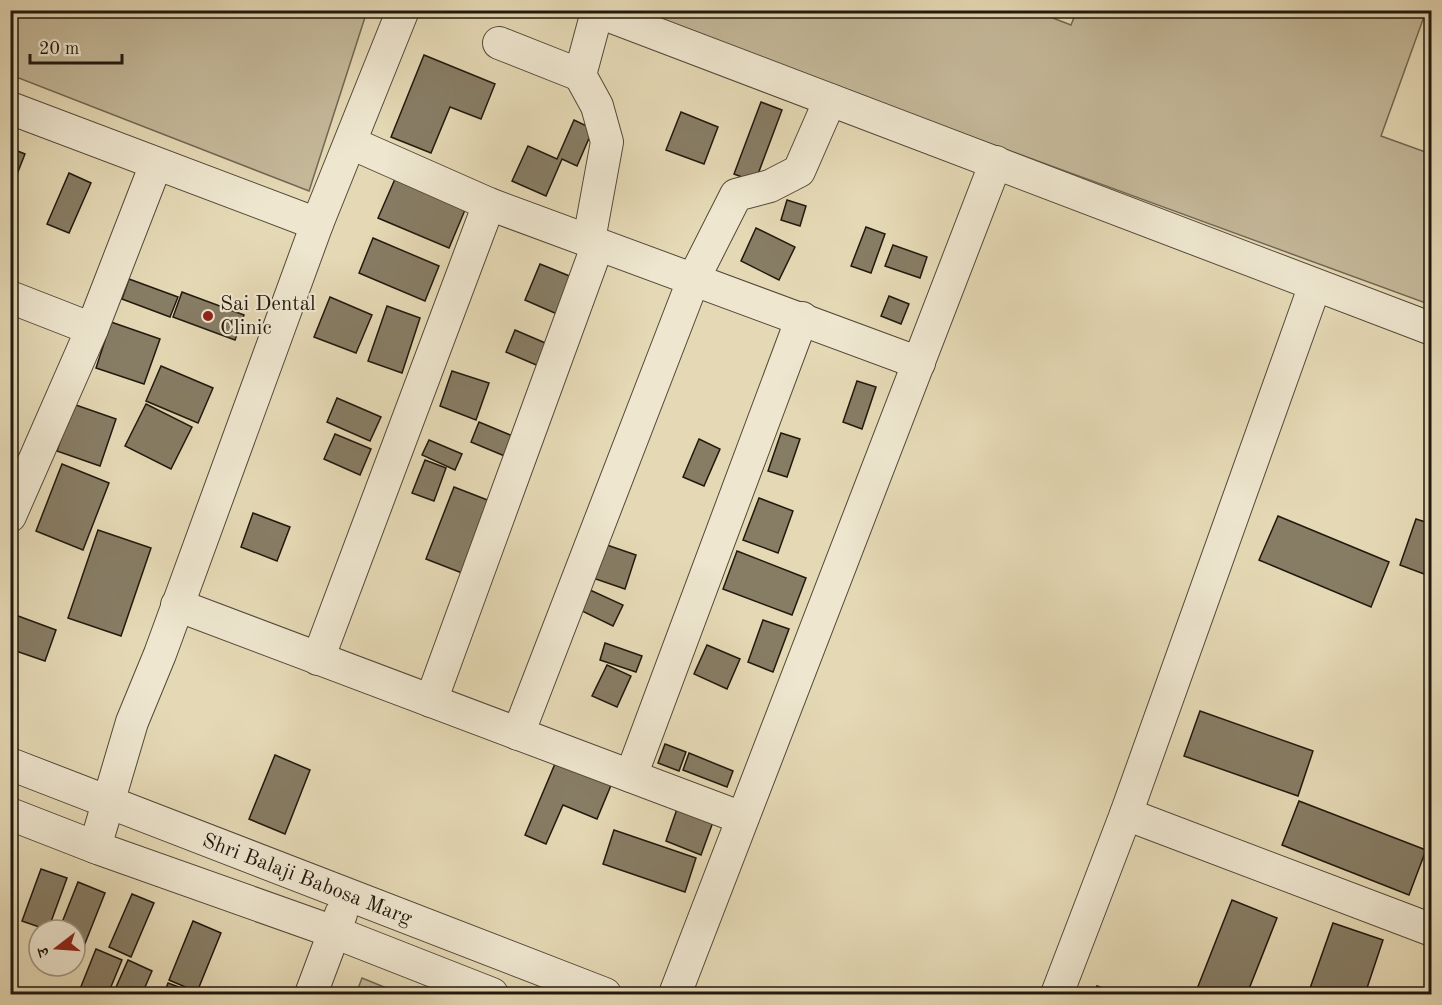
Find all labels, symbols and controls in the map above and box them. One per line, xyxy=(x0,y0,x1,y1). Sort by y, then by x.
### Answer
scale bar xyxy=(30,27,122,65)
text: 20 m xyxy=(39,40,79,58)
place label: Sai Dental Clinic xyxy=(220,294,316,339)
marker: Sai Dental Clinic xyxy=(201,309,215,323)
street label: Shri Balaji Babosa Marg xyxy=(199,830,416,930)
north arrow xyxy=(27,918,87,978)
text: उ xyxy=(35,944,54,959)

